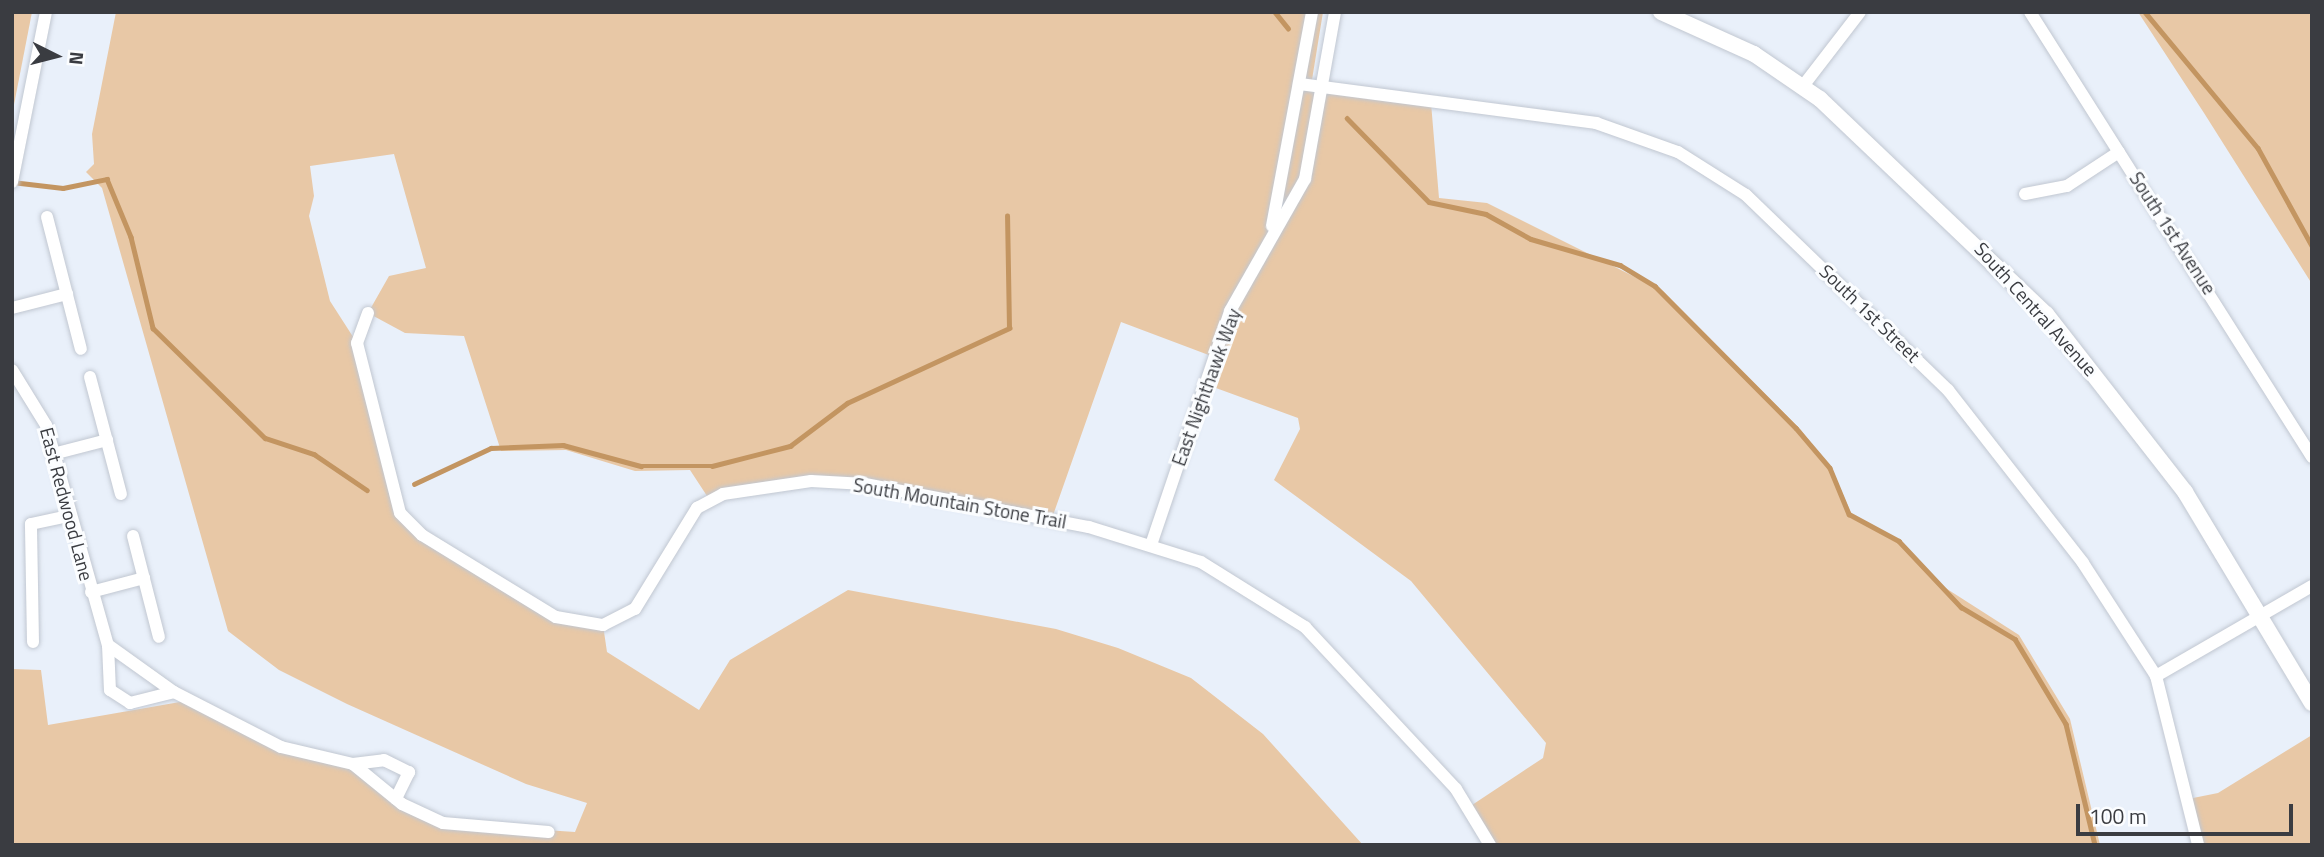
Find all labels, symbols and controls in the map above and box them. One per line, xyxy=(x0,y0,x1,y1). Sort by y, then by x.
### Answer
north arrow xyxy=(21,21,91,91)
text: N xyxy=(62,50,92,66)
street label: South 1st Avenue xyxy=(2125,168,2221,298)
street label: South Central Avenue xyxy=(1970,237,2102,381)
street label: South 1st Street xyxy=(1815,259,1925,367)
street label: East Nighthawk Way xyxy=(1167,305,1245,469)
street label: East Redwood Lane xyxy=(36,425,98,583)
street label: South Mountain Stone Trail xyxy=(852,473,1068,533)
scale bar xyxy=(2079,790,2296,834)
text: 100 m xyxy=(2089,800,2146,832)

